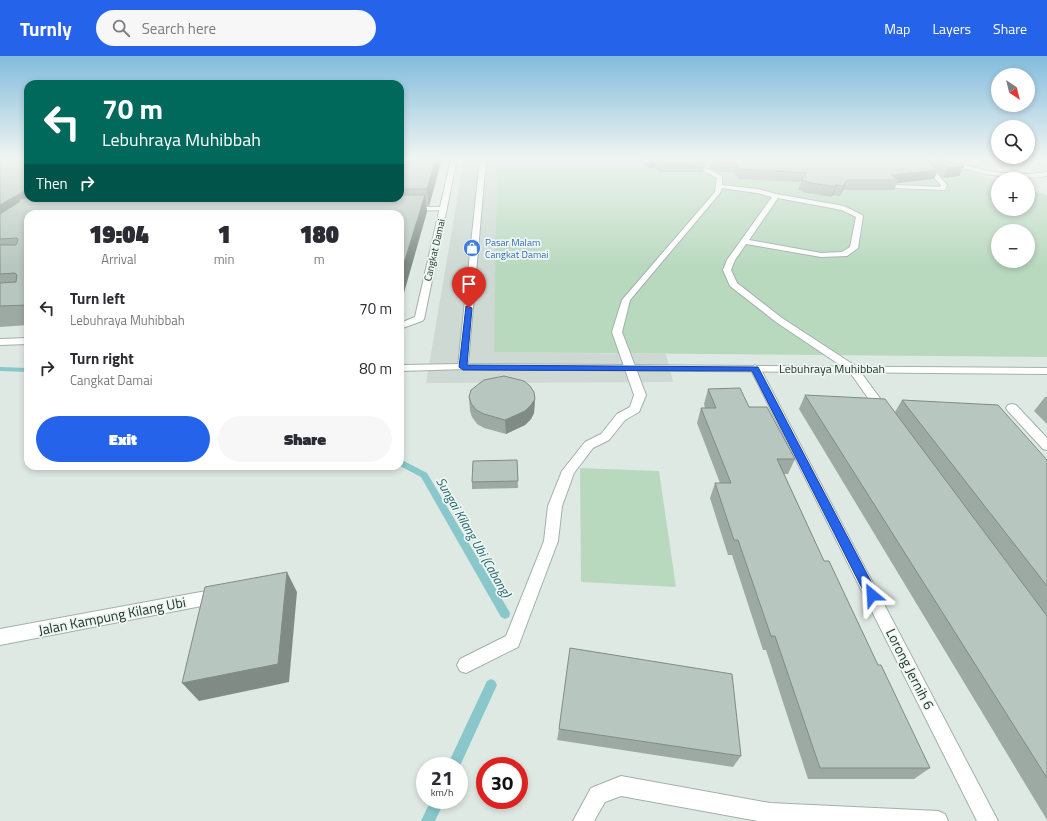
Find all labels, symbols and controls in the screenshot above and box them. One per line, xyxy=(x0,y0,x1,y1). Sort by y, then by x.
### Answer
search box xyxy=(96,10,376,46)
text: Turnly xyxy=(20,14,72,43)
icon: search xyxy=(110,17,132,39)
text: Search here xyxy=(142,17,216,40)
text: Map xyxy=(884,18,910,39)
text: Layers xyxy=(932,18,971,39)
text: Share xyxy=(993,18,1027,39)
north arrow xyxy=(991,68,1035,112)
map controls xyxy=(991,68,1035,268)
text: 70 m xyxy=(102,87,163,130)
icon: left xyxy=(36,96,88,148)
button: search xyxy=(991,120,1035,164)
text: Lebuhraya Muhibbah xyxy=(102,126,261,153)
text: Then xyxy=(36,172,68,195)
icon: right xyxy=(76,172,98,194)
button: + xyxy=(991,172,1035,216)
text: 19:04 xyxy=(89,216,149,252)
text: 1 xyxy=(217,216,231,252)
text: 180 xyxy=(299,216,339,252)
street label: Cangkat Damai xyxy=(420,218,449,283)
button: − xyxy=(991,224,1035,268)
place label: Pasar Malam Cangkat Damai xyxy=(485,235,548,262)
shop icon: Pasar Malam Cangkat Damai xyxy=(462,238,482,258)
text: Arrival xyxy=(101,249,136,269)
text: min xyxy=(214,249,234,269)
text: m xyxy=(314,249,325,269)
pin xyxy=(452,267,486,308)
icon: arrive xyxy=(458,273,480,295)
text: Turn left xyxy=(70,287,125,310)
icon: left xyxy=(36,297,58,319)
text: 70 m xyxy=(359,297,392,320)
text: Lebuhraya Muhibbah xyxy=(70,310,185,330)
text: Turn right xyxy=(70,347,134,370)
icon: right xyxy=(36,357,58,379)
text: 80 m xyxy=(359,357,392,380)
street label: Lebuhraya Muhibbah xyxy=(779,359,885,378)
text: Cangkat Damai xyxy=(70,370,153,390)
button: Exit xyxy=(36,416,210,462)
button: Share xyxy=(218,416,392,462)
water label: Sungai Kilang Ubi (Cabang) xyxy=(431,473,517,602)
position arrow xyxy=(851,574,893,616)
street label: Jalan Kampung Kilang Ubi xyxy=(36,591,187,640)
street label: Lorong Jernih 6 xyxy=(881,624,940,713)
speed limit sign: 30 xyxy=(476,757,528,809)
text: 21 xyxy=(431,762,453,793)
text: km/h xyxy=(431,785,453,800)

